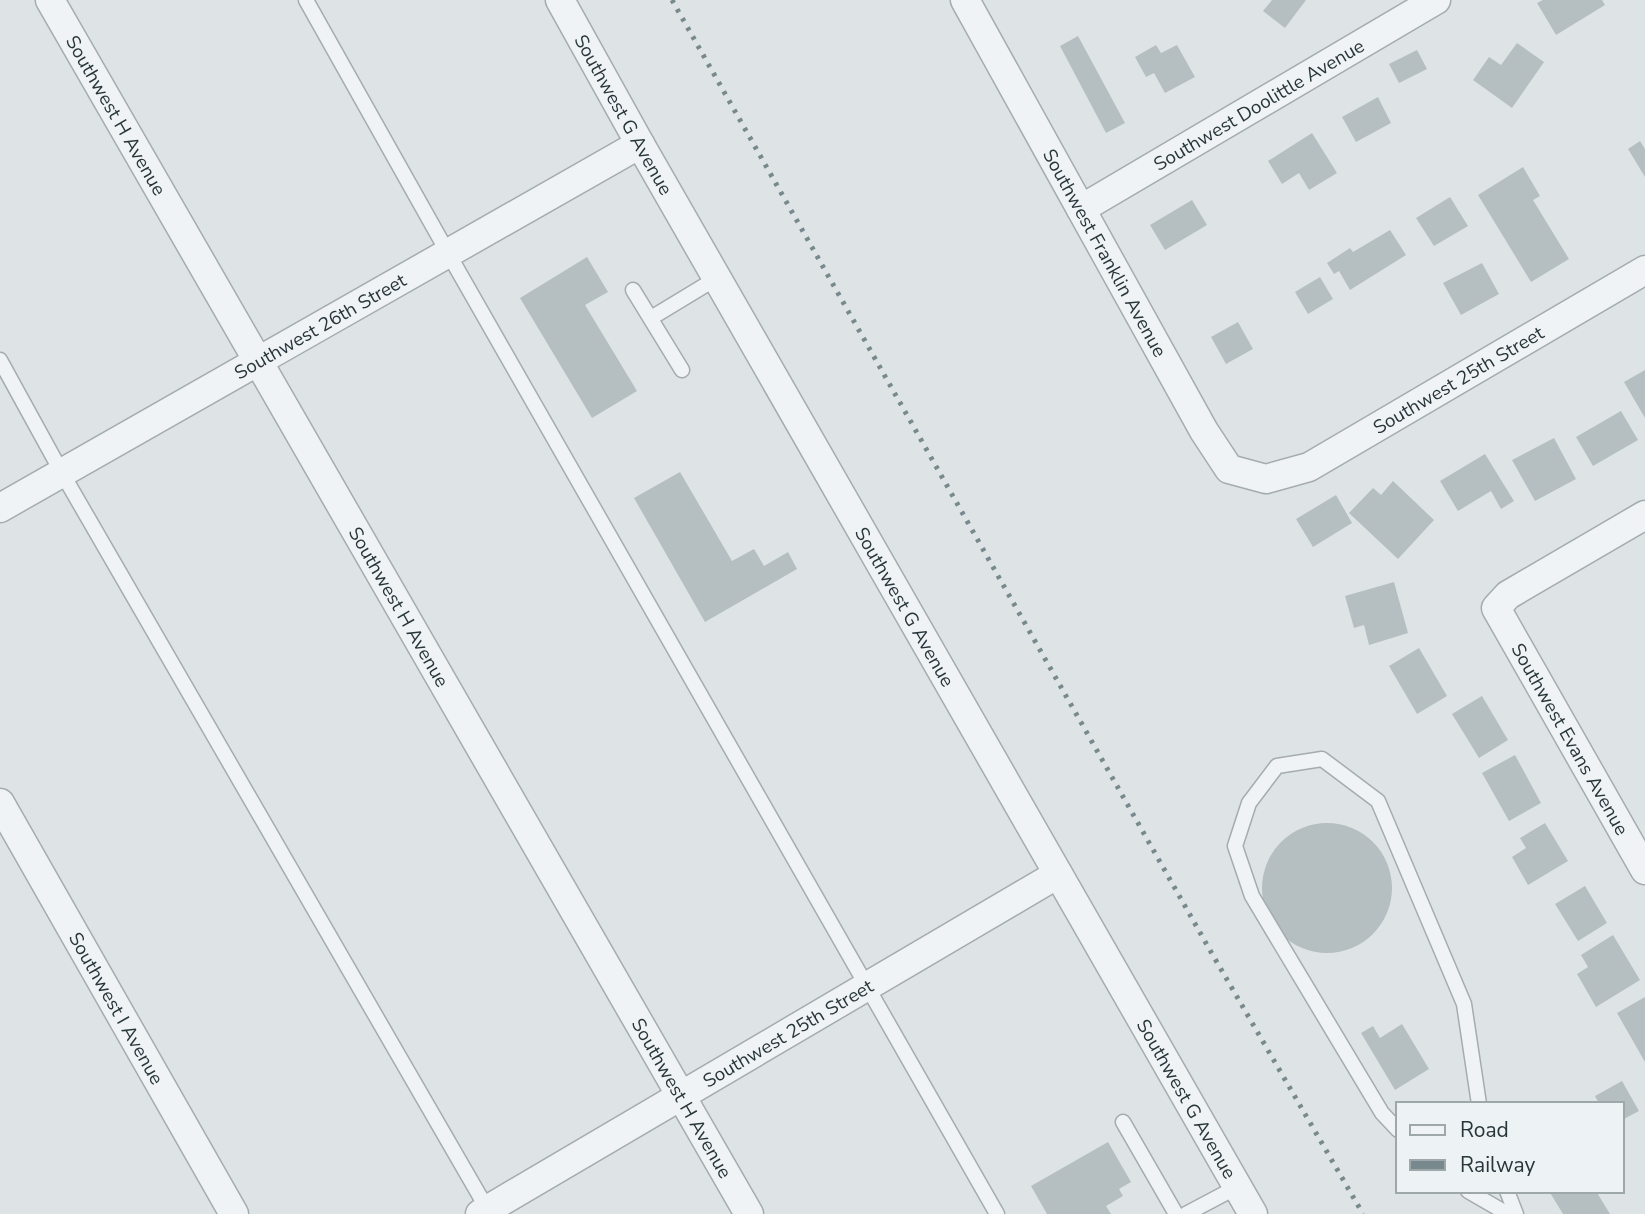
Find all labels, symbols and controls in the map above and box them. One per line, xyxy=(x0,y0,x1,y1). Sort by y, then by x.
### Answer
street label: Southwest G Avenue xyxy=(568,30,678,200)
street label: Southwest H Avenue xyxy=(59,31,172,201)
street label: Southwest Doolittle Avenue xyxy=(1149,33,1369,178)
street label: Southwest Franklin Avenue xyxy=(1036,144,1173,362)
street label: Southwest 26th Street xyxy=(230,268,411,386)
street label: Southwest 25th Street xyxy=(1368,320,1549,441)
street label: Southwest H Avenue xyxy=(342,522,455,692)
street label: Southwest G Avenue xyxy=(848,523,960,692)
street label: Southwest Evans Avenue xyxy=(1505,639,1635,840)
street label: Southwest I Avenue xyxy=(62,928,170,1089)
street label: Southwest 25th Street xyxy=(698,973,879,1094)
street label: Southwest H Avenue xyxy=(625,1014,738,1183)
street label: Southwest G Avenue xyxy=(1130,1015,1242,1184)
legend xyxy=(1396,1102,1624,1193)
text: Road xyxy=(1460,1116,1509,1144)
text: Railway xyxy=(1460,1151,1535,1179)

